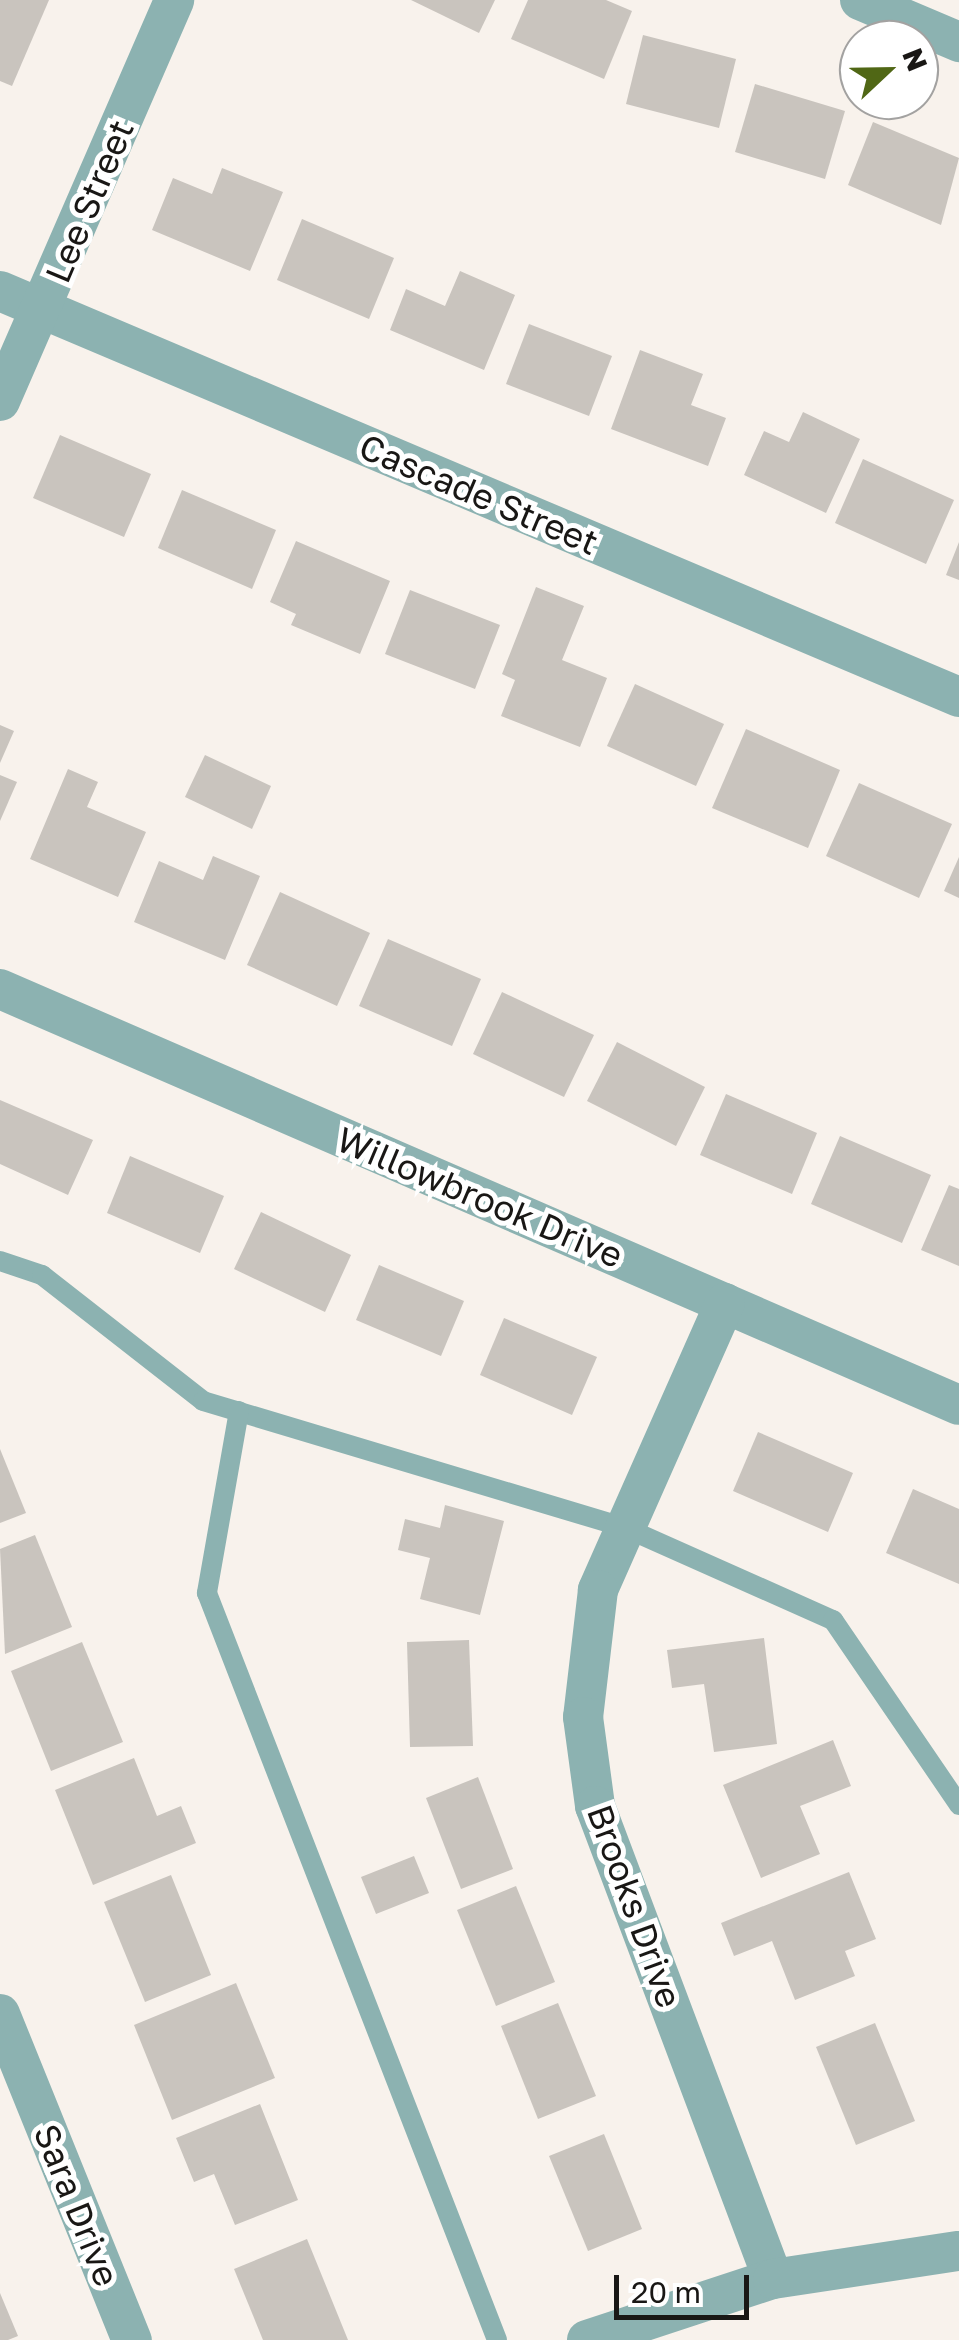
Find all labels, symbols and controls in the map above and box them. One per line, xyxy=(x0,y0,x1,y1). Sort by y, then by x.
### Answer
north arrow xyxy=(839,20,939,120)
text: N xyxy=(896,43,935,75)
street label: Lee Street xyxy=(36,113,142,289)
street label: Cascade Street xyxy=(353,425,605,563)
street label: Willowbrook Drive xyxy=(331,1118,629,1276)
street label: Brooks Drive xyxy=(579,1799,691,2013)
street label: Sara Drive xyxy=(26,2118,128,2292)
scale bar xyxy=(619,2255,754,2317)
text: 20 m xyxy=(631,2274,701,2310)

